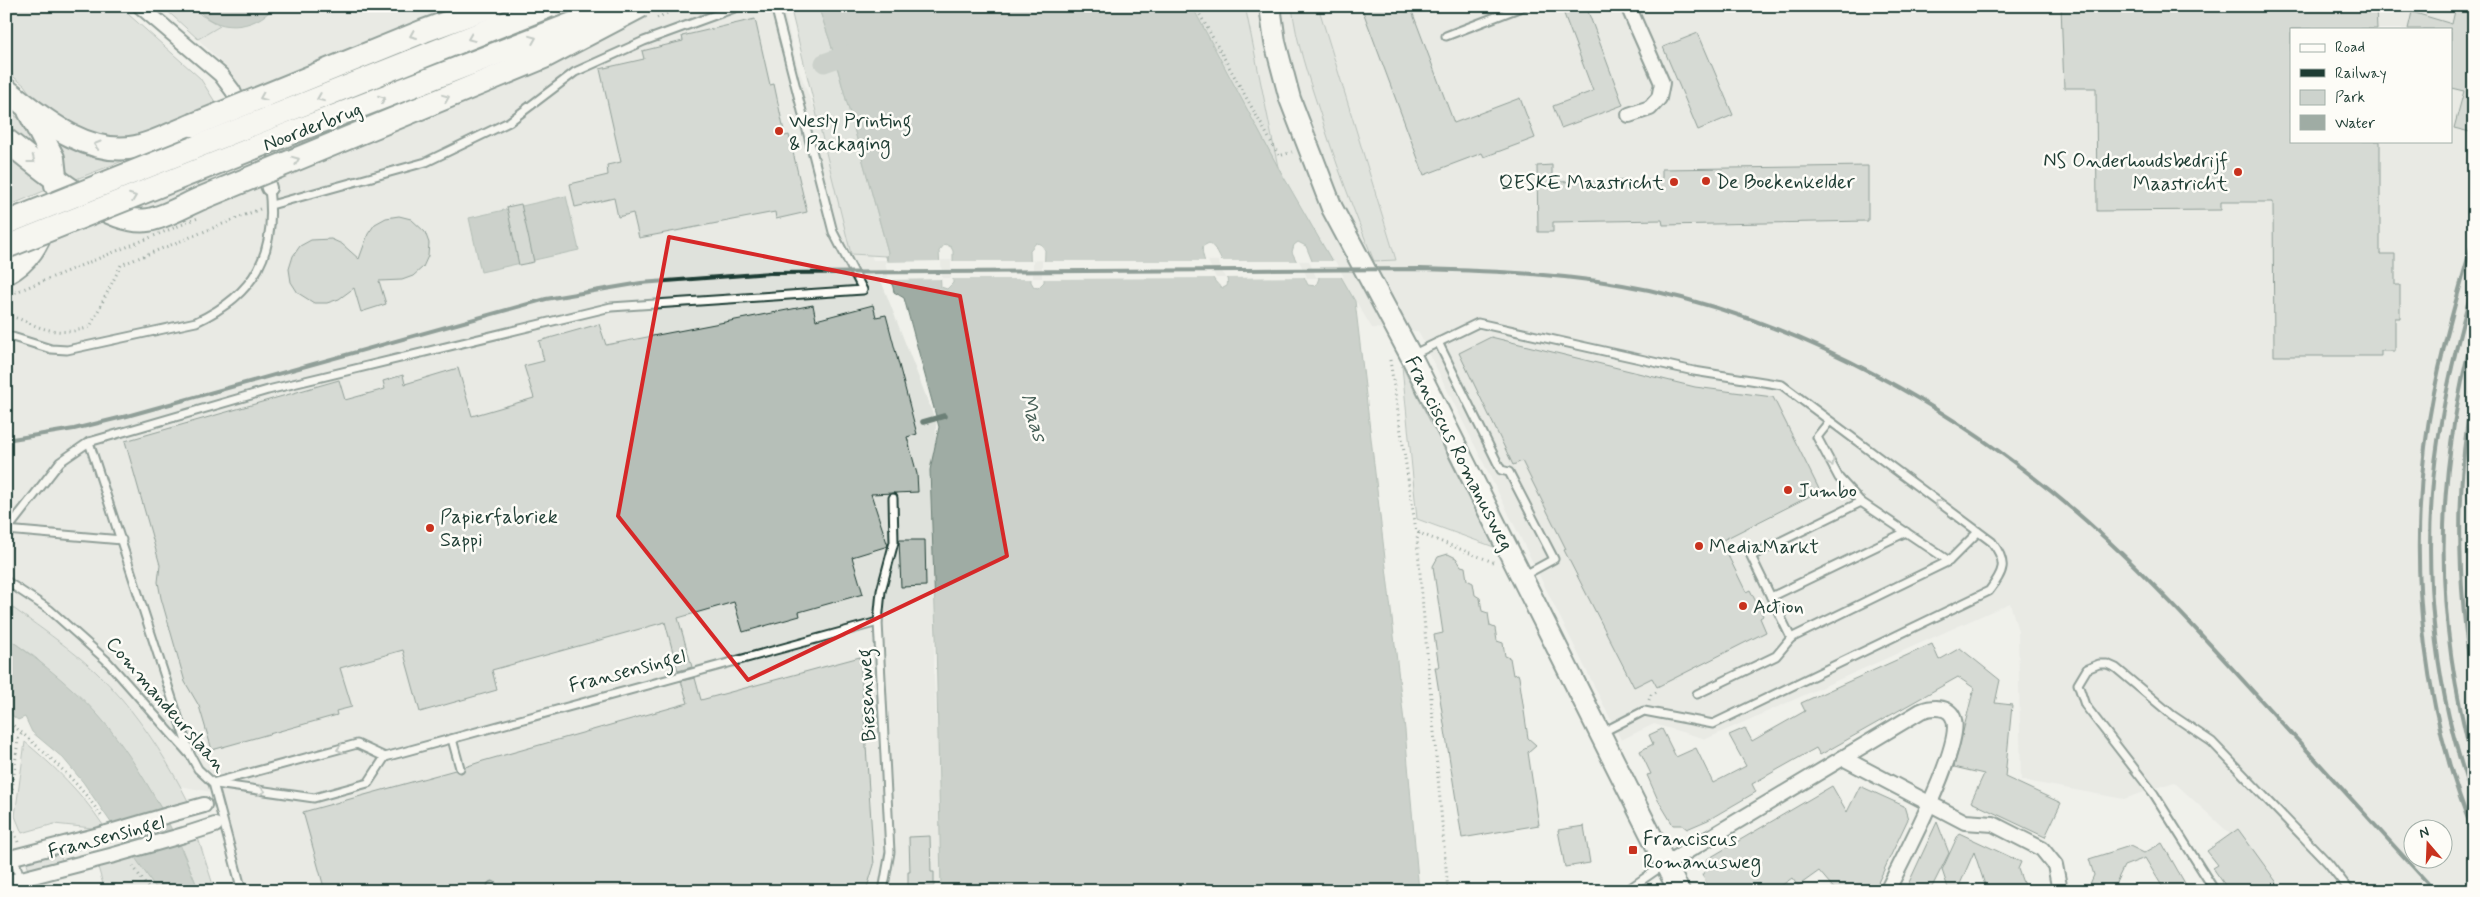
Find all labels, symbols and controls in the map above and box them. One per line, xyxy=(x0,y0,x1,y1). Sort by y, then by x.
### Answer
legend xyxy=(2290,28,2452,142)
one-way arrow xyxy=(409,29,418,39)
one-way arrow xyxy=(467,32,476,42)
one-way arrow xyxy=(528,35,537,45)
text: Road xyxy=(2335,38,2365,58)
text: Railway xyxy=(2335,64,2387,84)
text: Park xyxy=(2335,88,2365,108)
one-way arrow xyxy=(259,91,267,101)
one-way arrow xyxy=(316,92,325,102)
one-way arrow xyxy=(377,94,385,104)
one-way arrow xyxy=(441,94,450,104)
street label: Noorderbrug xyxy=(259,96,366,159)
place label: Wesly Printing & Packaging xyxy=(789,108,912,159)
text: Water xyxy=(2335,114,2375,134)
marker: Wesly Printing & Packaging xyxy=(773,125,785,137)
one-way arrow xyxy=(93,141,102,151)
place label: NS Onderhoudsbedrijf Maastricht xyxy=(2043,148,2228,198)
one-way arrow xyxy=(26,154,35,162)
one-way arrow xyxy=(291,156,300,166)
marker: NS Onderhoudsbedrijf Maastricht xyxy=(2232,166,2244,178)
place label: De Boekenkelder xyxy=(1716,169,1855,196)
place label: QESKE Maastricht xyxy=(1499,170,1664,197)
marker: De Boekenkelder xyxy=(1700,175,1712,187)
marker: QESKE Maastricht xyxy=(1668,176,1680,188)
one-way arrow xyxy=(128,192,136,202)
street label: Franciscus Romanusweg xyxy=(1398,352,1520,556)
water label: Maas xyxy=(1013,390,1054,447)
one-way arrow xyxy=(1825,458,1835,467)
place label: Jumbo xyxy=(1798,478,1857,505)
marker: Jumbo xyxy=(1782,484,1794,496)
one-way arrow xyxy=(1934,500,1944,509)
place label: Papierfabriek Sappi xyxy=(440,504,558,554)
marker: Papierfabriek Sappi xyxy=(424,522,436,534)
place label: MediaMarkt xyxy=(1709,534,1819,561)
marker: MediaMarkt xyxy=(1693,540,1705,552)
place label: Action xyxy=(1753,594,1804,621)
marker: Action xyxy=(1737,600,1749,612)
street label: Commandeurslaan xyxy=(99,631,233,779)
street label: Fransensingel xyxy=(566,643,689,702)
street label: Biesenweg xyxy=(852,648,885,742)
one-way arrow xyxy=(337,743,345,753)
one-way arrow xyxy=(257,785,266,795)
street label: Fransensingel xyxy=(45,809,168,868)
north arrow xyxy=(2402,820,2452,870)
text: N xyxy=(2417,823,2431,843)
place label: Franciscus Romanusweg xyxy=(1643,826,1761,877)
marker: Franciscus Romanusweg xyxy=(1627,844,1639,856)

